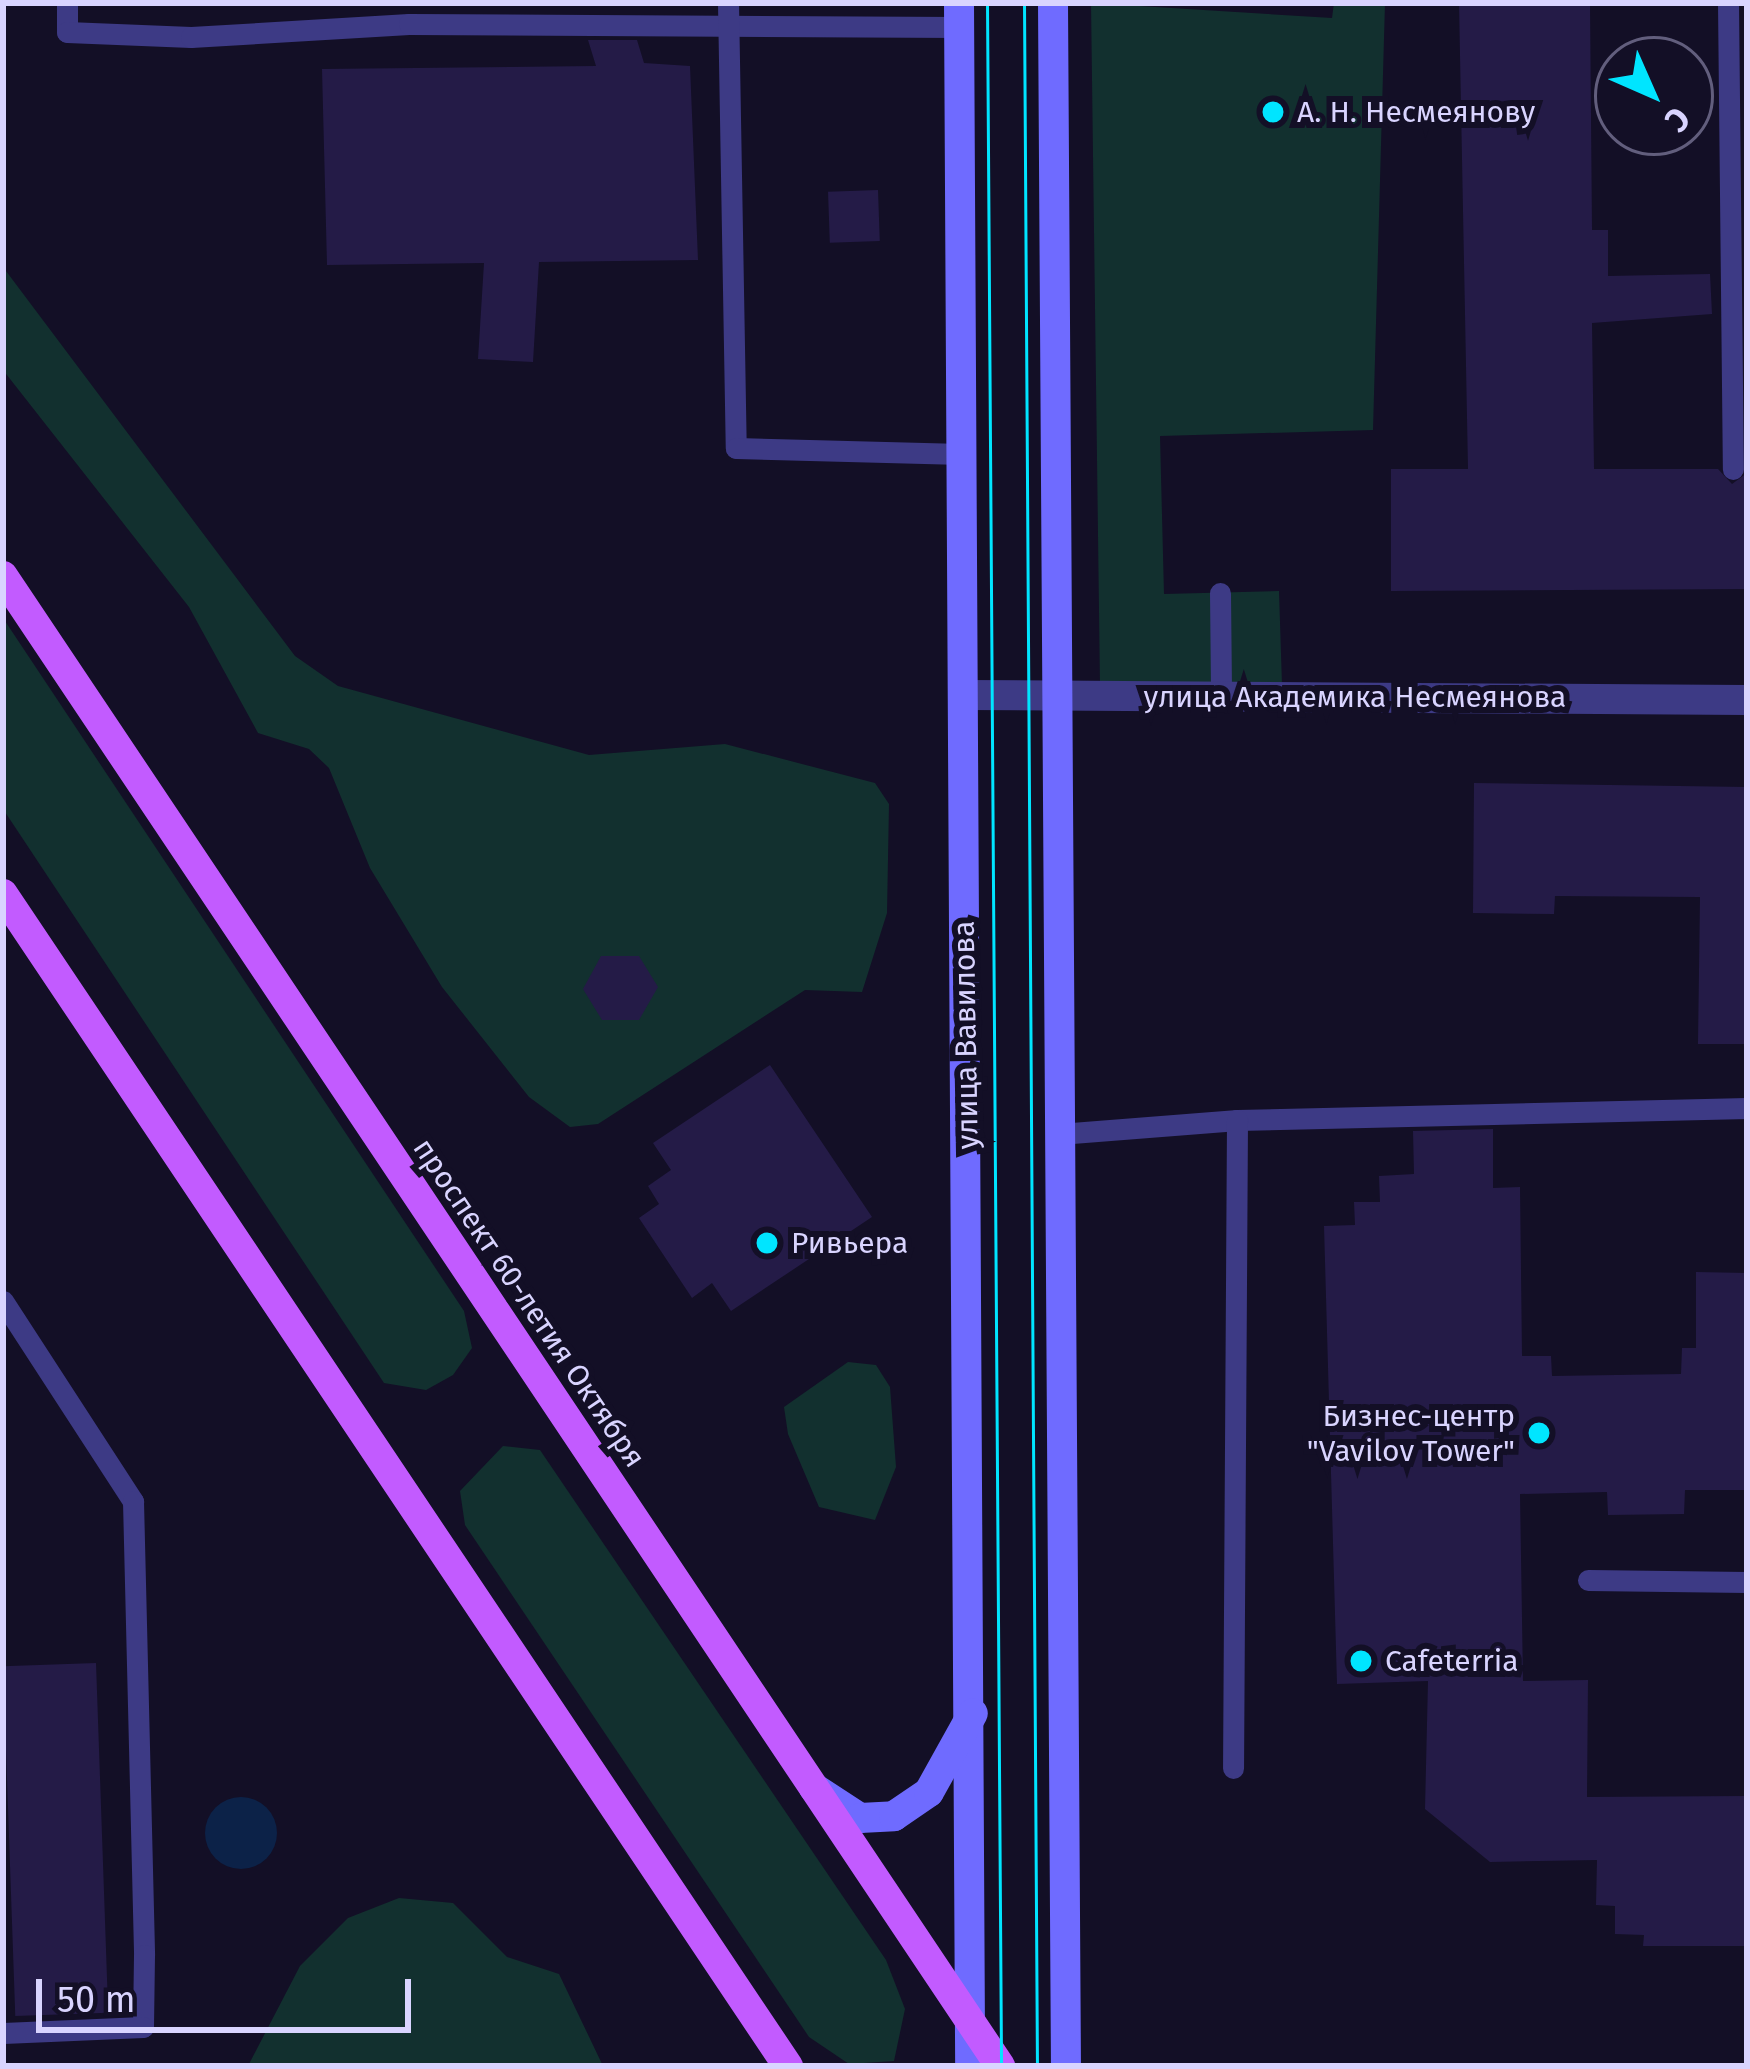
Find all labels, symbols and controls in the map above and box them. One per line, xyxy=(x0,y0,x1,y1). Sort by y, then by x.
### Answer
north arrow xyxy=(1594,36,1714,156)
place label: А. Н. Несмеянову xyxy=(1297,94,1535,130)
text: С xyxy=(1656,98,1698,140)
marker: А. Н. Несмеянову xyxy=(1260,99,1286,125)
street label: улица Академика Несмеянова xyxy=(1144,679,1566,715)
street label: улица Вавилова xyxy=(946,920,986,1150)
street label: проспект 60-летия Октября xyxy=(405,1132,653,1474)
place label: Ривьера xyxy=(791,1225,908,1261)
marker: Ривьера xyxy=(754,1230,780,1256)
place label: Бизнес-центр "Vavilov Tower" xyxy=(1307,1398,1515,1468)
marker: Бизнес-центр "Vavilov Tower" xyxy=(1526,1420,1552,1446)
place label: Cafeterria xyxy=(1385,1643,1519,1679)
marker: Cafeterria xyxy=(1348,1648,1374,1674)
scale bar xyxy=(42,1955,417,2029)
text: 50 m xyxy=(57,1978,136,2022)

